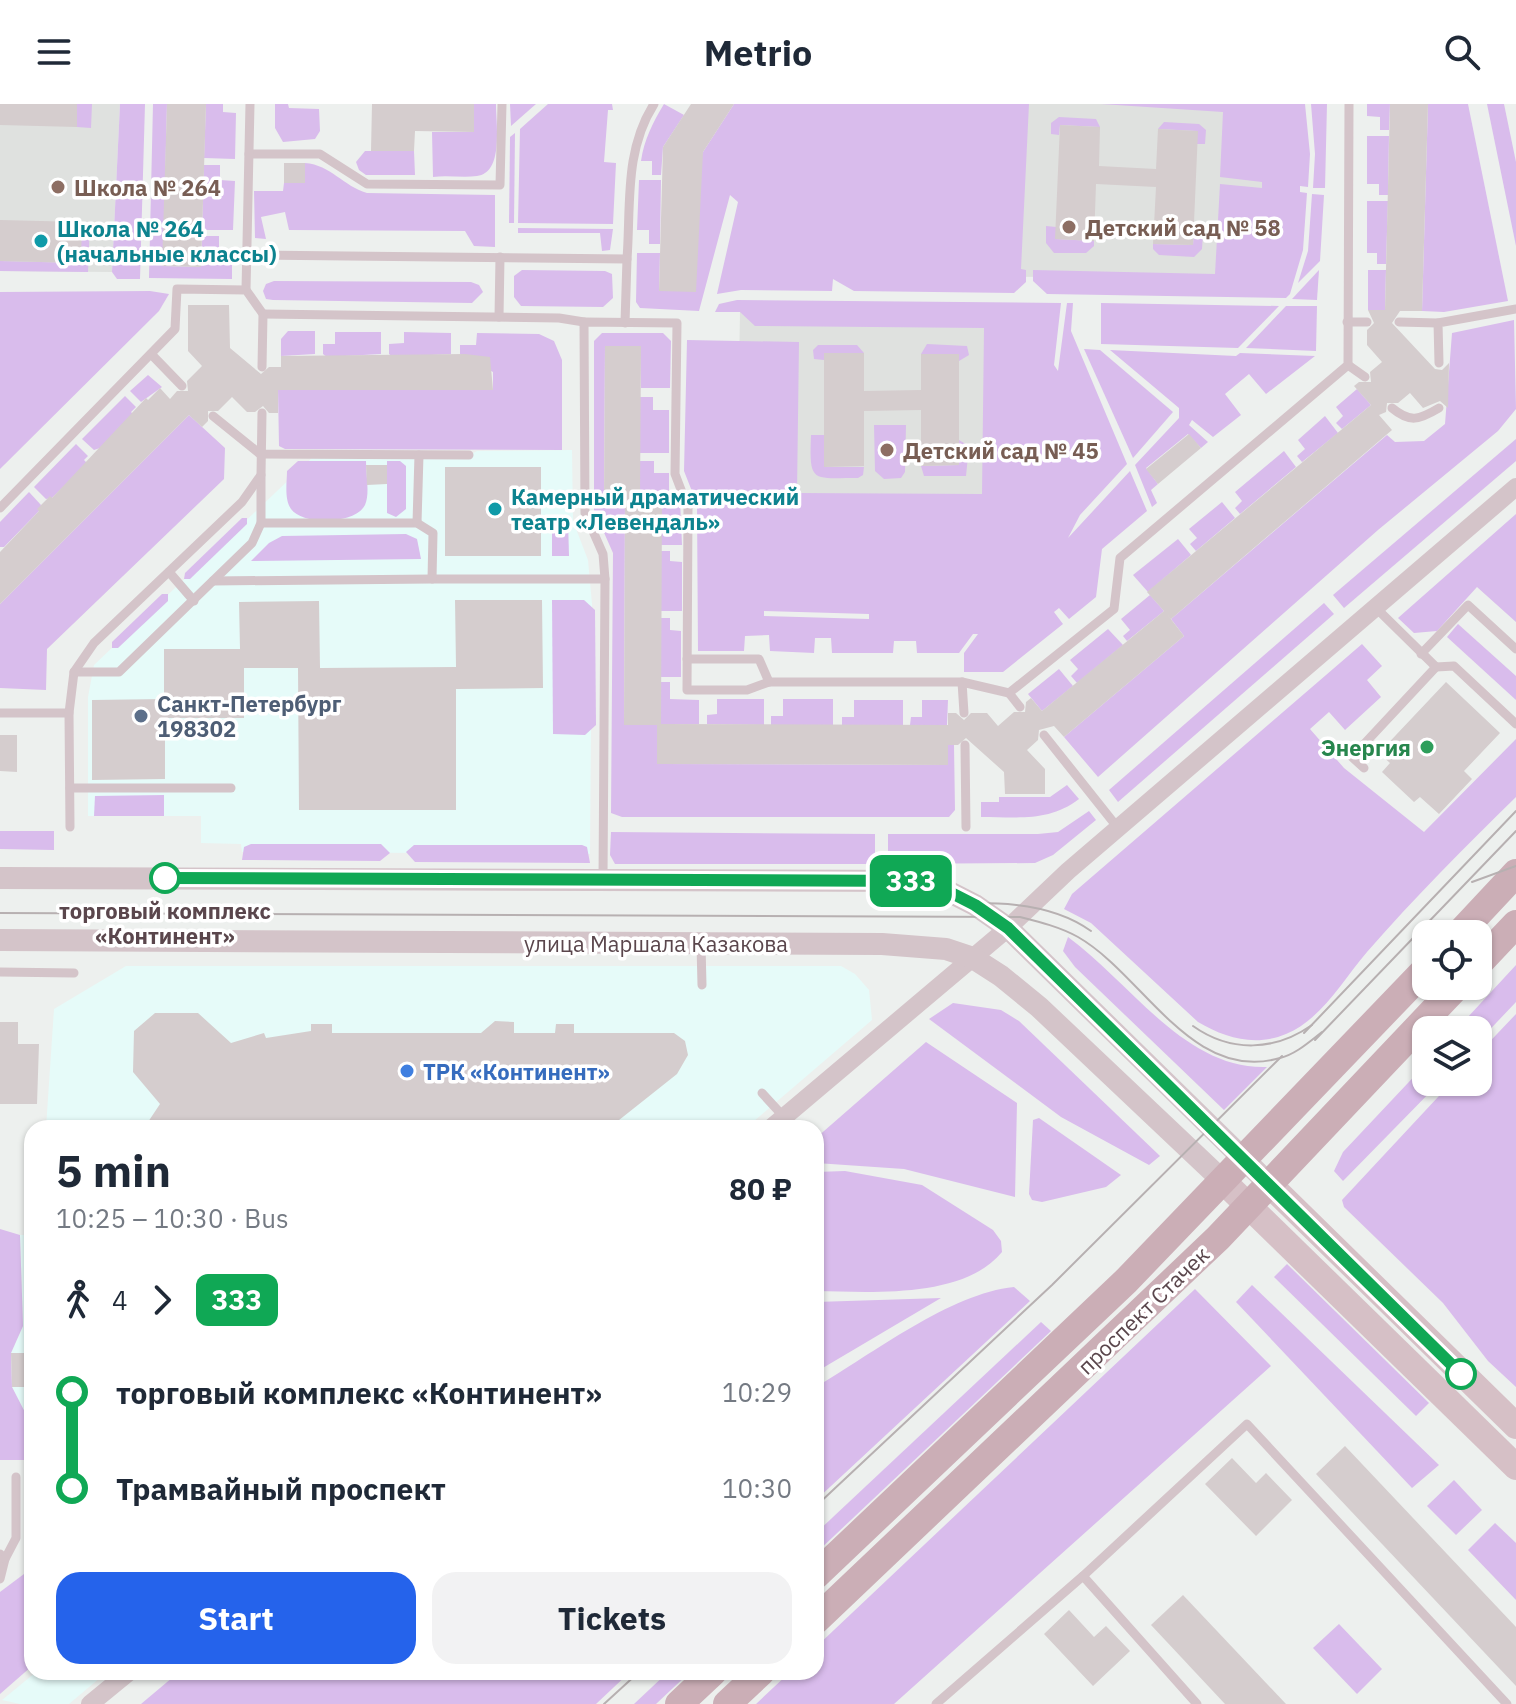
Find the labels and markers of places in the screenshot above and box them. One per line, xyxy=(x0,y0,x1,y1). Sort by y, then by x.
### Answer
place label: Школа № 264 xyxy=(74,173,221,202)
marker: Школа № 264 xyxy=(49,178,67,196)
place label: Детский сад № 58 xyxy=(1085,213,1281,242)
place label: Школа № 264 (начальные классы) xyxy=(57,214,277,268)
marker: Детский сад № 58 xyxy=(1060,218,1078,236)
marker: Школа № 264 (начальные классы) xyxy=(32,232,50,250)
place label: Детский сад № 45 xyxy=(903,436,1099,465)
marker: Детский сад № 45 xyxy=(878,441,896,459)
place label: Камерный драматический театр «Левендаль» xyxy=(511,482,799,536)
marker: Камерный драматический театр «Левендаль» xyxy=(486,500,504,518)
place label: Санкт-Петербург 198302 xyxy=(157,689,342,743)
marker: Санкт-Петербург 198302 xyxy=(132,707,150,725)
place label: Энергия xyxy=(1321,733,1411,762)
marker: Энергия xyxy=(1418,738,1436,756)
marker: торговый комплекс «Континент» xyxy=(150,863,180,893)
place label: торговый комплекс «Континент» xyxy=(59,896,271,950)
place label: ТРК «Континент» xyxy=(423,1057,610,1086)
marker: ТРК «Континент» xyxy=(398,1062,416,1080)
unlabelled marker xyxy=(1446,1359,1476,1389)

